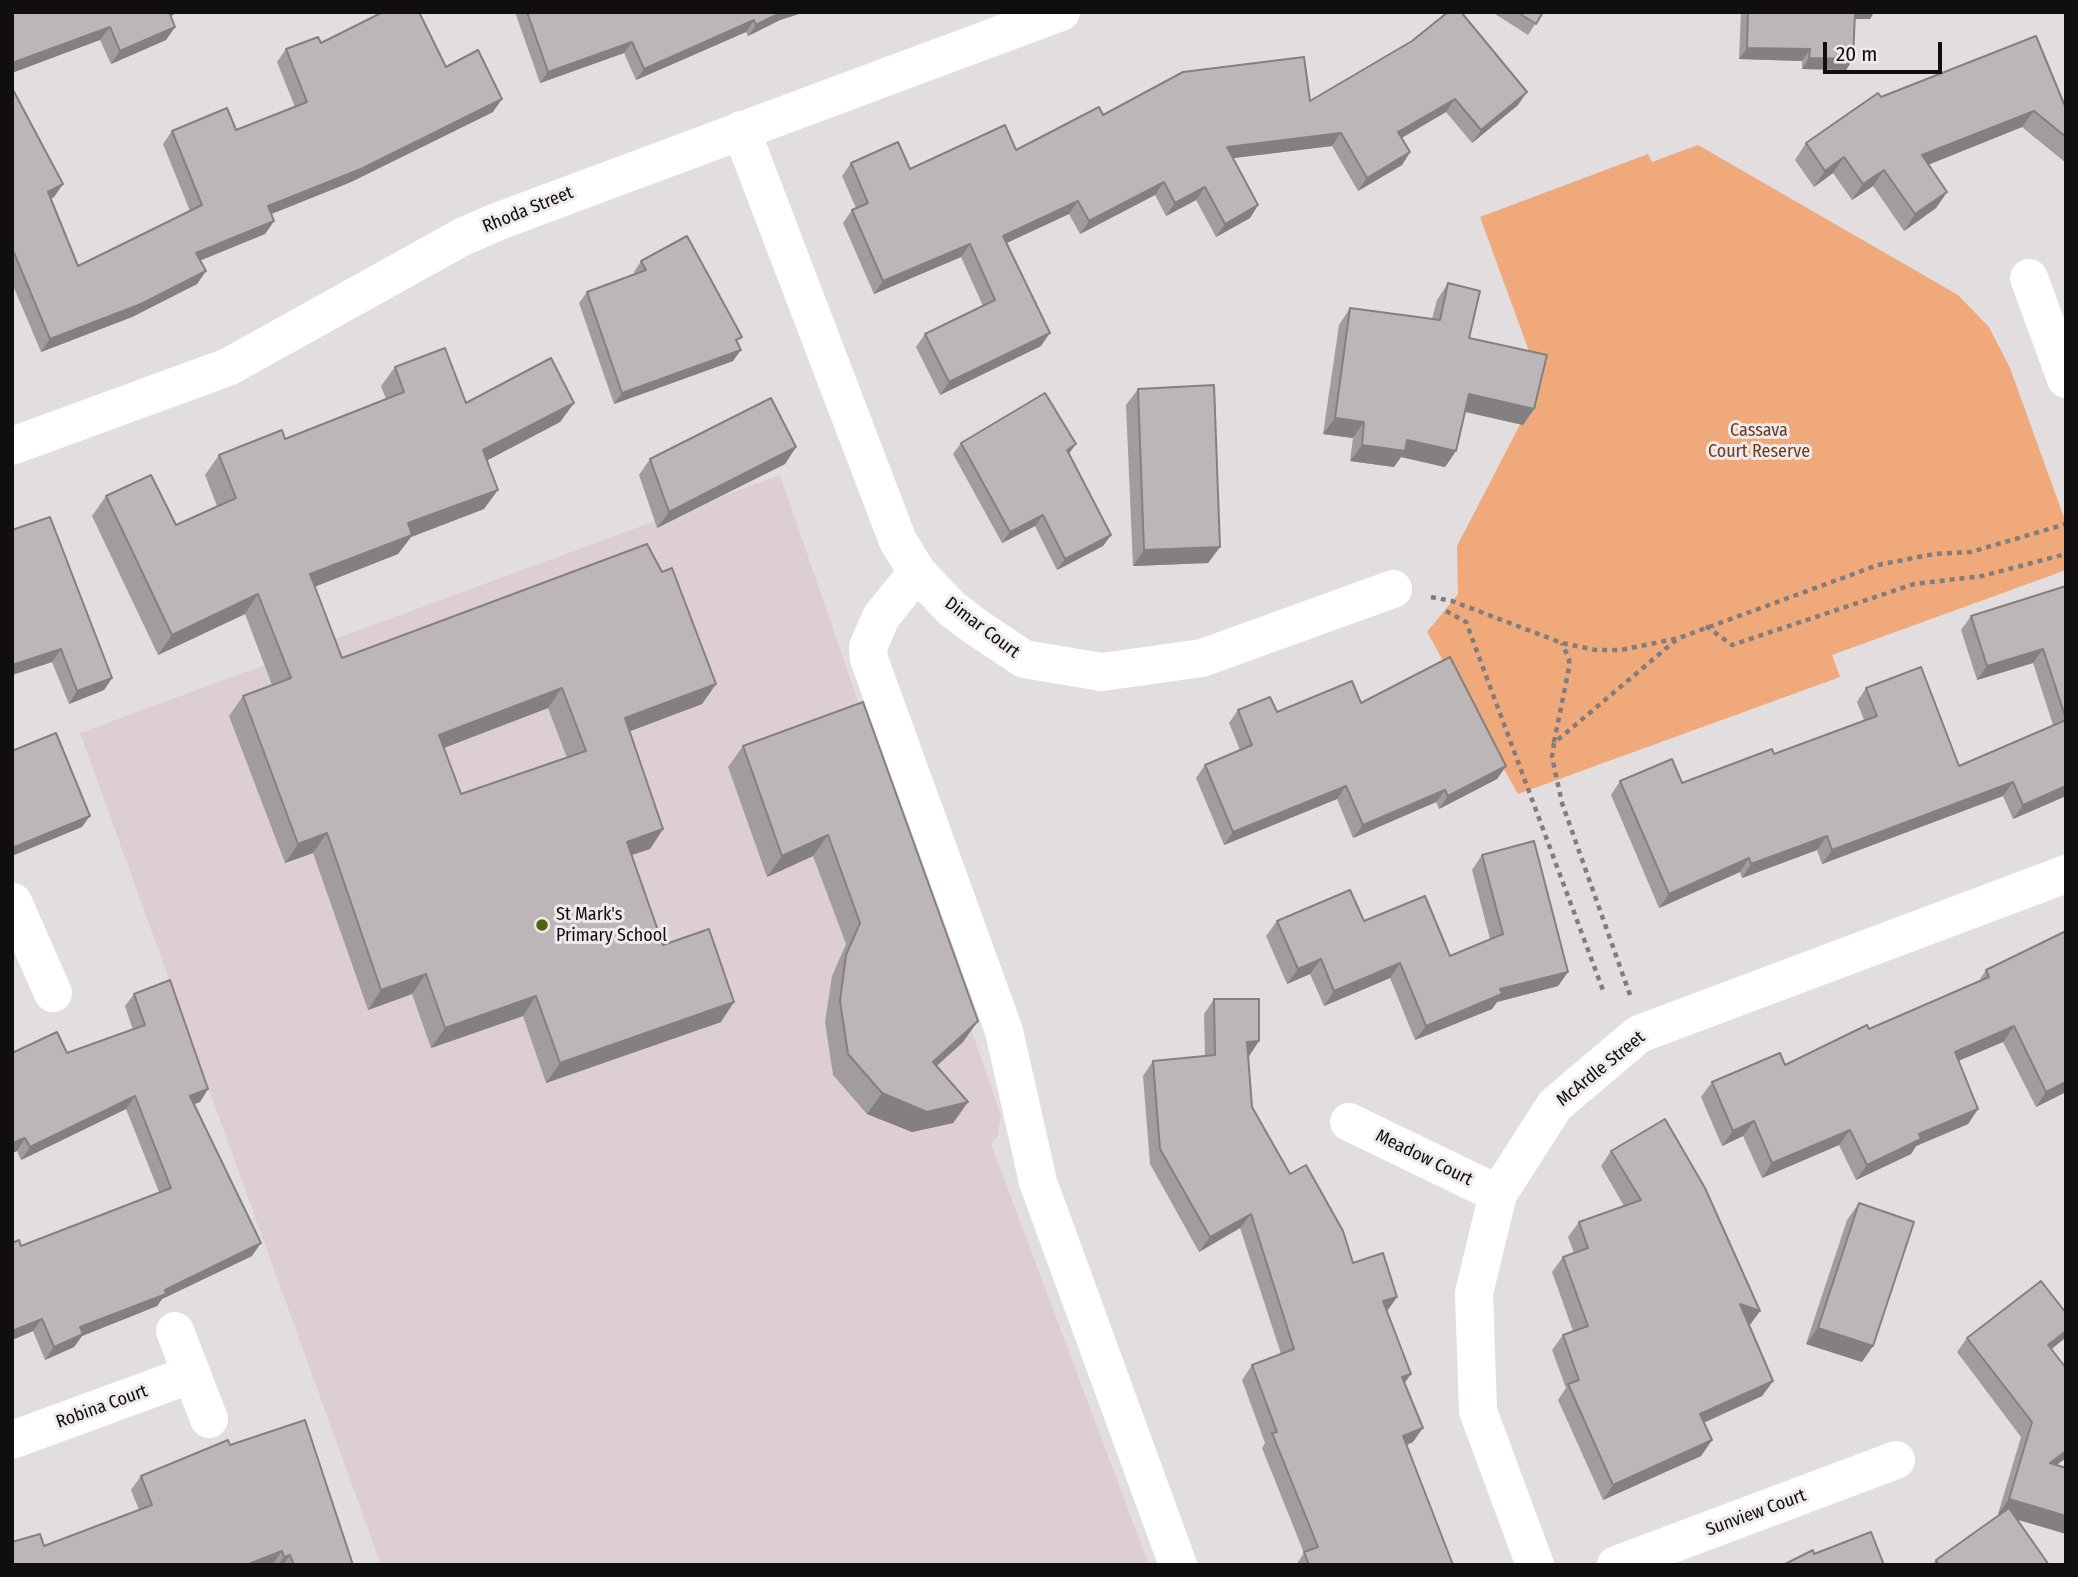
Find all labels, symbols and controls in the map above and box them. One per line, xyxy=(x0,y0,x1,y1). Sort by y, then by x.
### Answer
scale bar xyxy=(1826,28,1945,72)
text: 20 m xyxy=(1836,41,1877,67)
street label: Rhoda Street xyxy=(480,182,576,238)
park label: Cassava Court Reserve xyxy=(1708,420,1810,462)
street label: Dimar Court xyxy=(940,593,1024,663)
place label: St Mark's Primary School xyxy=(556,904,667,946)
marker: St Mark's Primary School xyxy=(534,917,550,933)
street label: McArdle Street xyxy=(1552,1027,1650,1111)
street label: Meadow Court xyxy=(1372,1125,1476,1191)
street label: Robina Court xyxy=(53,1381,151,1433)
street label: Sunview Court xyxy=(1703,1485,1809,1541)

